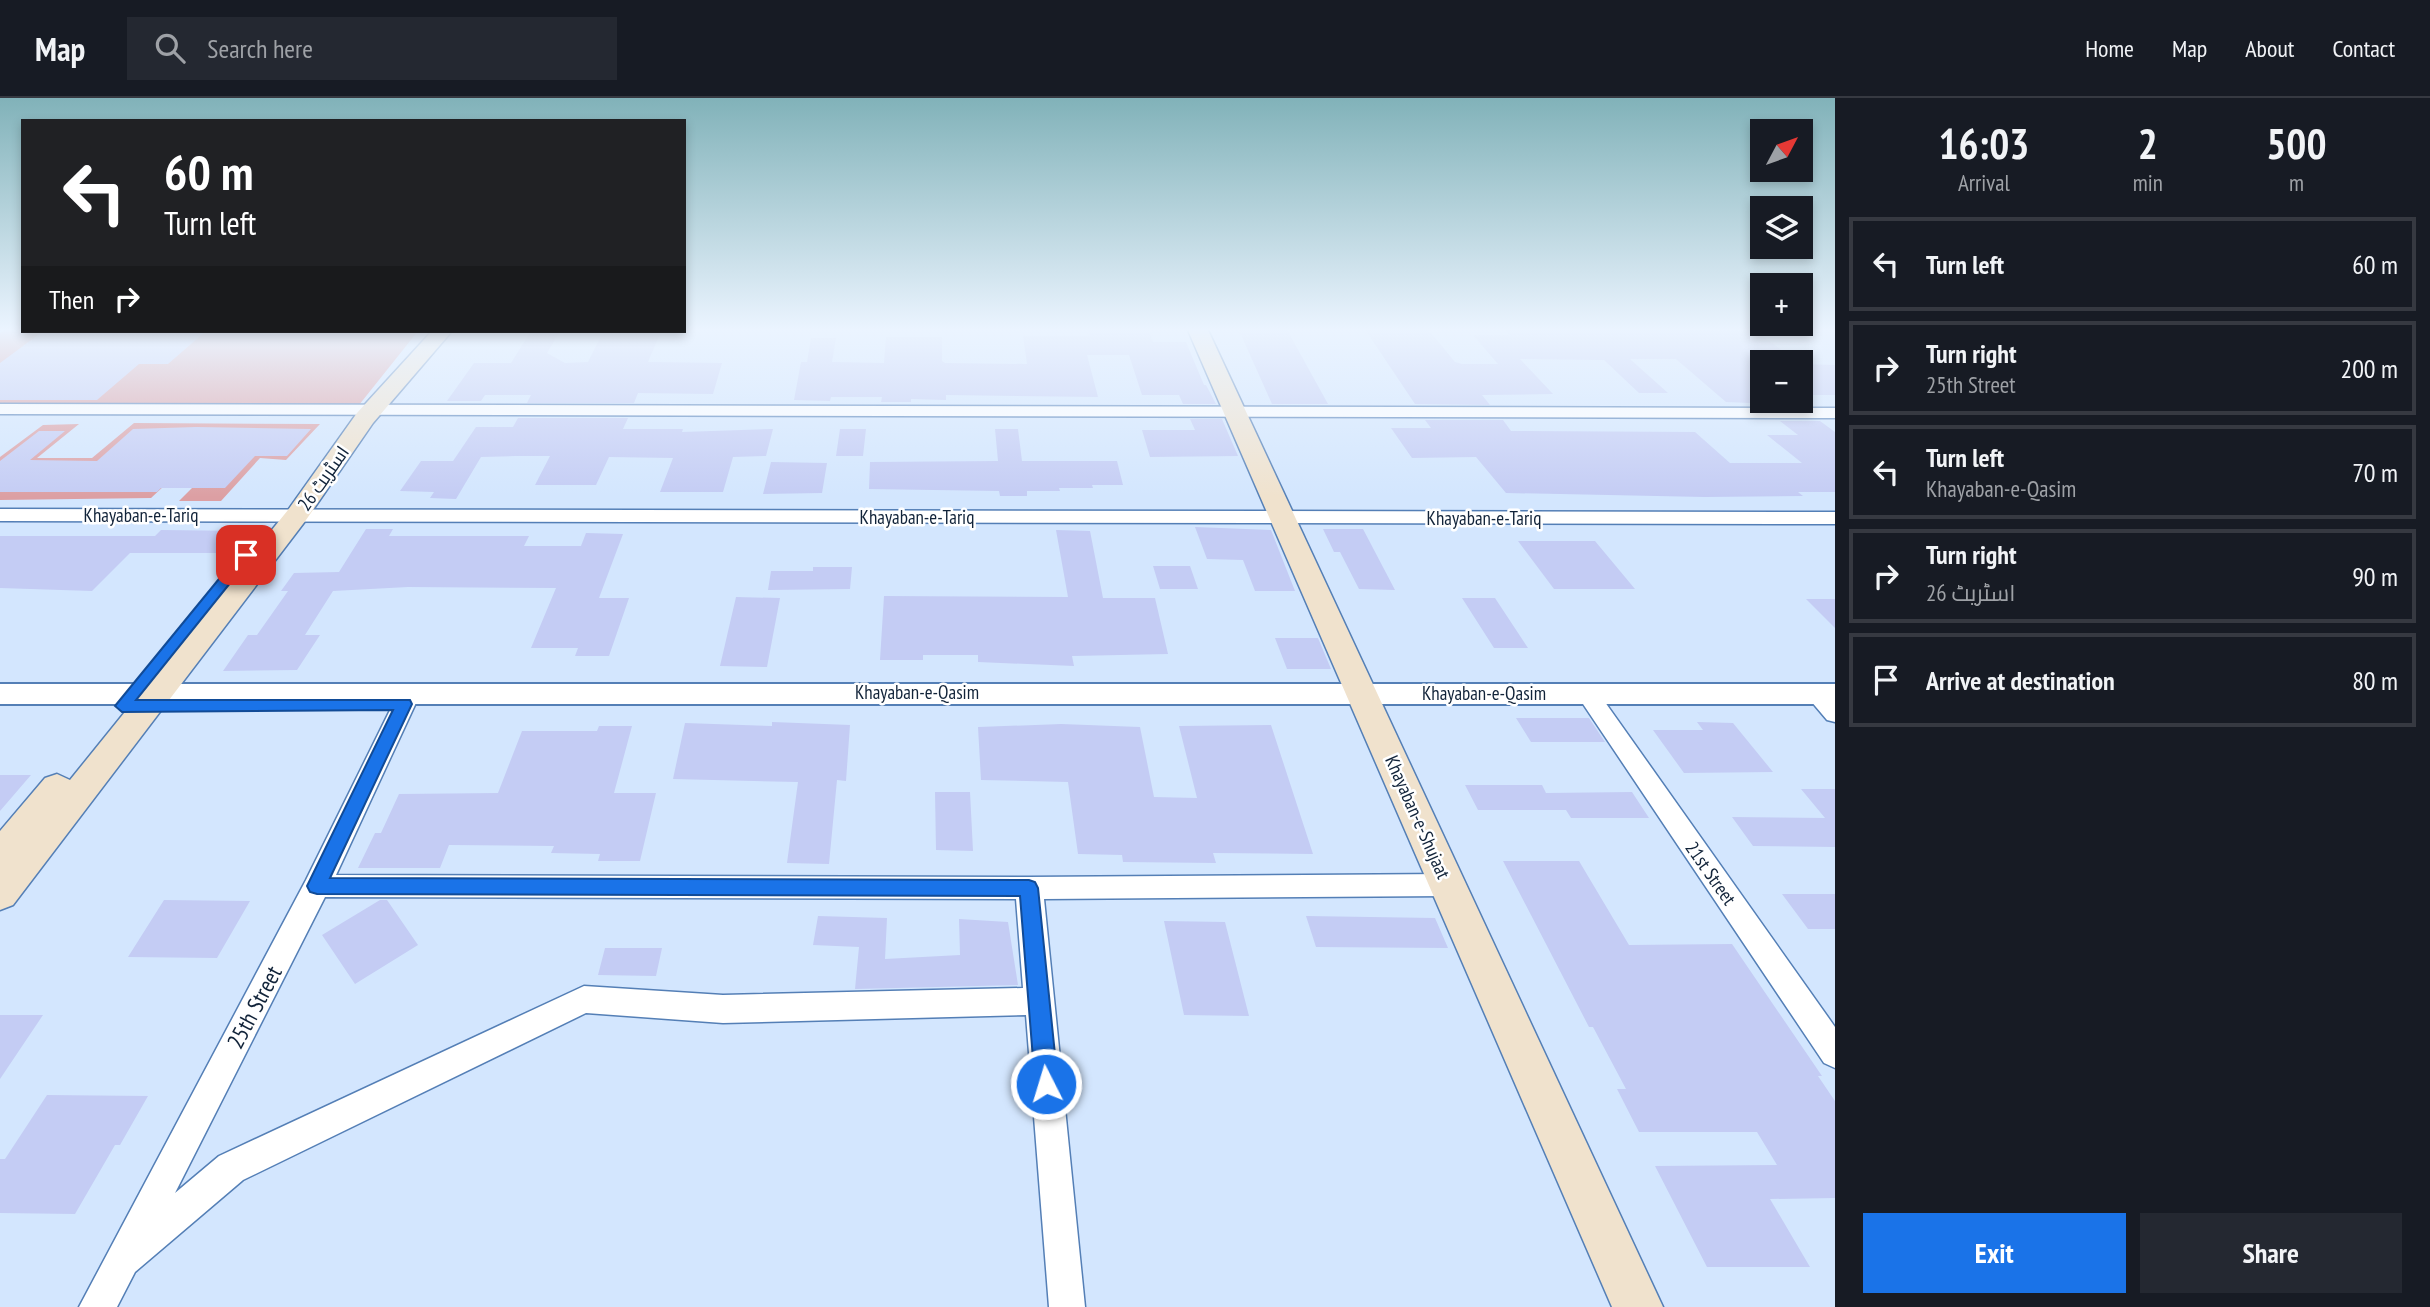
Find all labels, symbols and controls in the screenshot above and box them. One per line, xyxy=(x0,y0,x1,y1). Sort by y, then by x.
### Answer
search box xyxy=(127,17,617,80)
text: Map xyxy=(35,27,85,70)
icon: search xyxy=(151,29,189,67)
text: Search here xyxy=(207,32,313,65)
text: Home xyxy=(2085,33,2134,64)
text: Map xyxy=(2172,33,2207,64)
text: About xyxy=(2245,33,2294,64)
text: Contact xyxy=(2332,33,2395,64)
text: 16:03 xyxy=(1938,116,2029,171)
text: 2 xyxy=(2138,116,2158,171)
text: 500 xyxy=(2266,116,2327,171)
north arrow xyxy=(1750,119,1813,182)
map controls xyxy=(1750,119,1813,413)
text: 60 m xyxy=(164,140,253,204)
icon: left xyxy=(49,147,140,238)
text: Arrival xyxy=(1958,168,2010,197)
text: min xyxy=(2133,168,2163,197)
text: m xyxy=(2289,168,2304,197)
button: layers xyxy=(1750,196,1813,259)
text: Turn left xyxy=(164,202,256,244)
icon: left xyxy=(1867,245,1905,283)
text: Turn left xyxy=(1926,248,2004,281)
text: 60 m xyxy=(2352,248,2398,281)
button: + xyxy=(1750,273,1813,336)
icon: right xyxy=(108,280,146,318)
text: Then xyxy=(49,283,94,316)
text: Turn right xyxy=(1926,337,2017,370)
icon: right xyxy=(1867,349,1905,387)
button: − xyxy=(1750,350,1813,413)
text: 200 m xyxy=(2340,352,2398,385)
text: 25th Street xyxy=(1926,370,2016,399)
street label: اسٹریٹ 26 xyxy=(292,441,354,515)
text: Turn left xyxy=(1926,441,2004,474)
icon: left xyxy=(1867,453,1905,491)
text: 70 m xyxy=(2352,456,2398,489)
text: Khayaban-e-Qasim xyxy=(1926,474,2076,503)
street label: Khayaban-e-Tariq xyxy=(84,503,198,527)
street label: Khayaban-e-Tariq xyxy=(860,505,974,529)
street label: Khayaban-e-Tariq xyxy=(1427,506,1541,530)
pin xyxy=(216,525,276,585)
icon: arrive xyxy=(227,536,265,574)
text: Turn right xyxy=(1926,538,2017,571)
icon: right xyxy=(1867,557,1905,595)
text: 90 m xyxy=(2352,560,2398,593)
text: اسٹریٹ 26 xyxy=(1926,578,2015,607)
icon: arrive xyxy=(1867,661,1905,699)
text: Arrive at destination xyxy=(1926,664,2115,697)
text: 80 m xyxy=(2352,664,2398,697)
street label: Khayaban-e-Qasim xyxy=(855,680,979,704)
street label: Khayaban-e-Qasim xyxy=(1422,681,1546,705)
street label: Khayaban-e-Shujaat xyxy=(1380,752,1456,883)
street label: 21st Street xyxy=(1680,837,1742,910)
street label: 25th Street xyxy=(220,960,288,1053)
position arrow xyxy=(1009,1047,1083,1121)
button: Exit xyxy=(1863,1213,2126,1293)
button: Share xyxy=(2140,1213,2402,1293)

